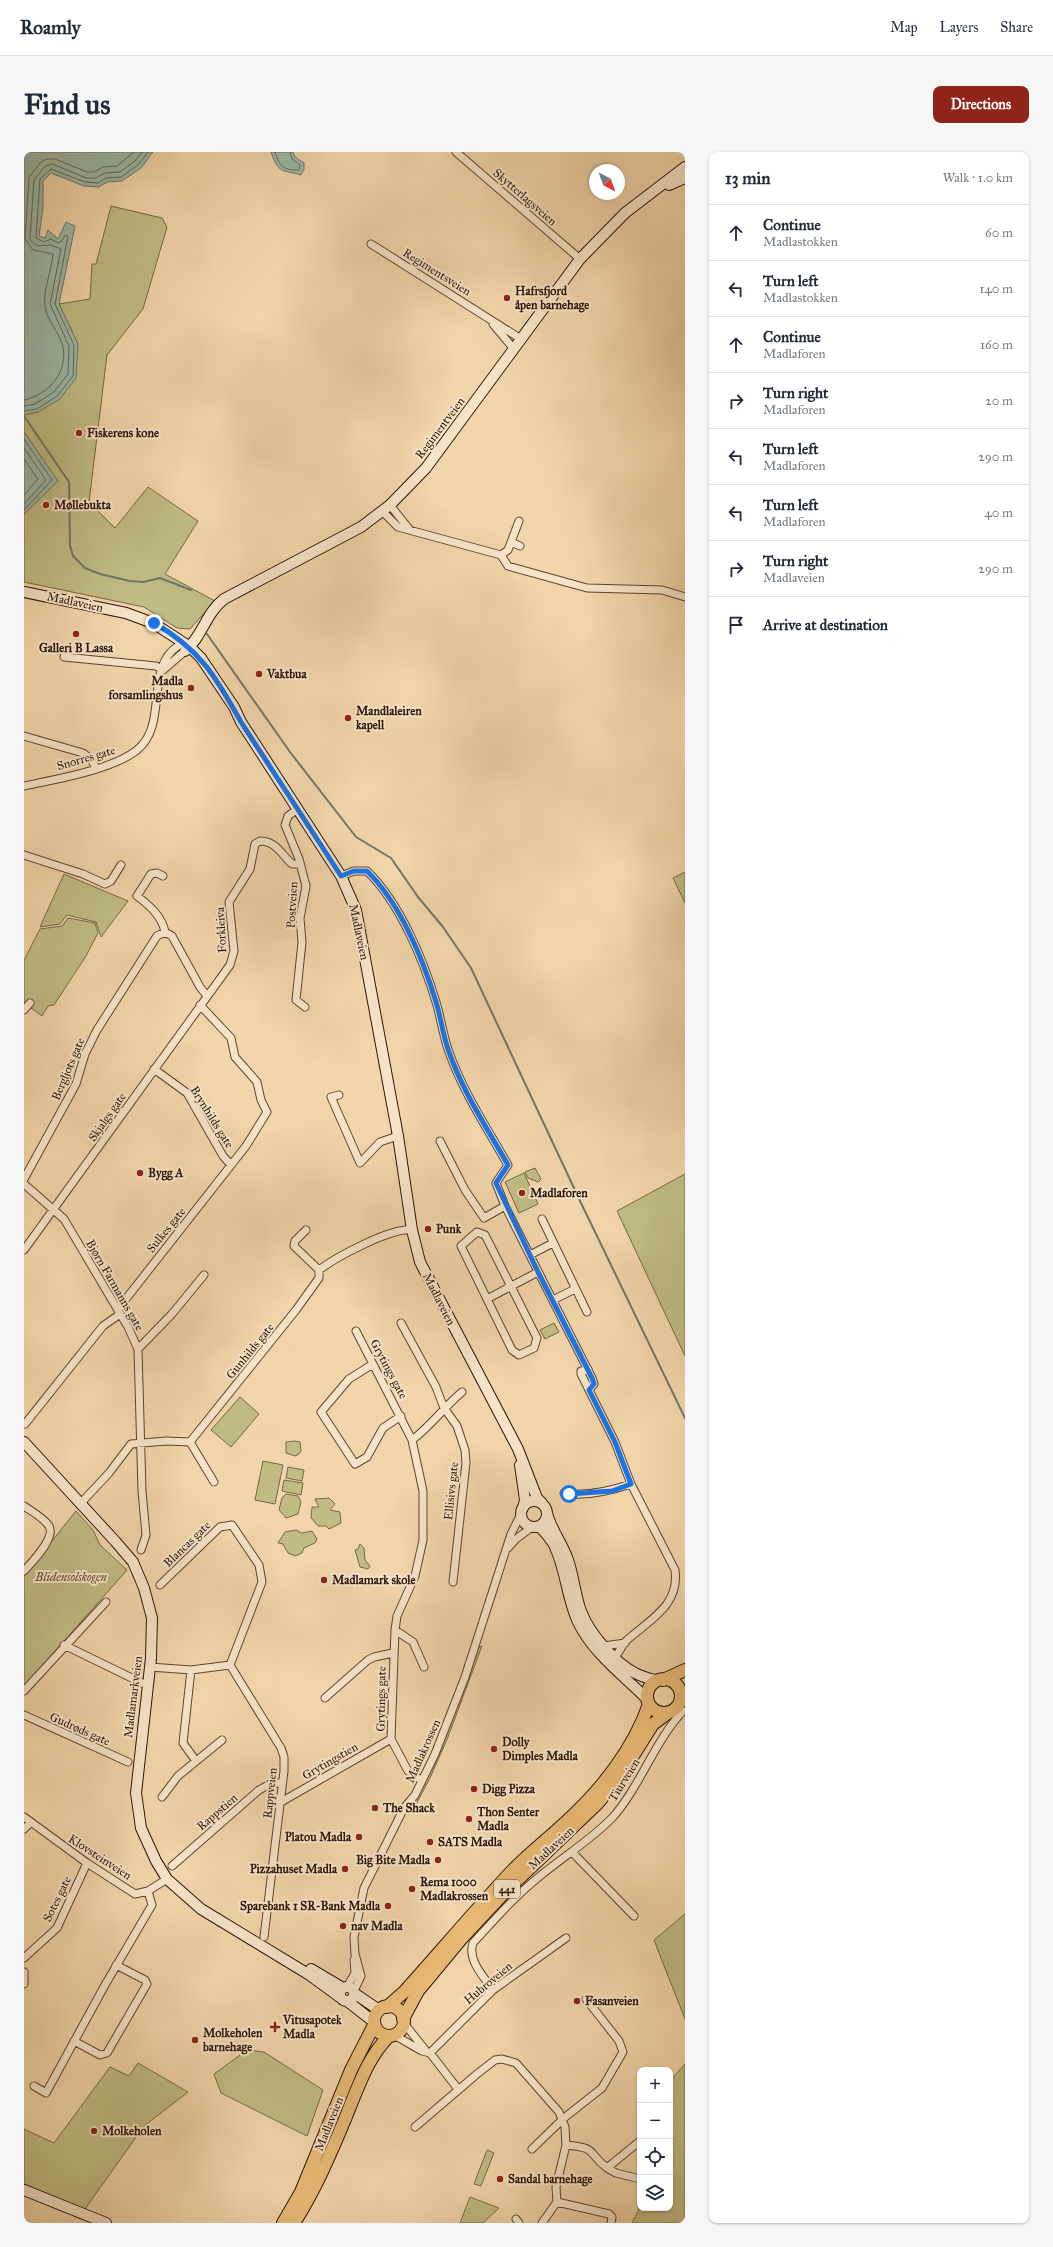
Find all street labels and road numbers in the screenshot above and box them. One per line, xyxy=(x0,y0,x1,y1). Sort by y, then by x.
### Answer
street label: Skytterlagsveien xyxy=(490,166,560,230)
street label: Regimentsveien xyxy=(400,245,474,300)
street label: Regimentveien xyxy=(412,394,469,462)
street label: Madlaveien xyxy=(46,589,105,615)
street label: Snorres gate xyxy=(55,743,117,774)
street label: Postveien xyxy=(284,881,300,929)
street label: Madlaveien xyxy=(346,903,372,962)
street label: Forkleiva xyxy=(213,906,229,953)
street label: Bergljots gate xyxy=(49,1036,88,1103)
street label: Brynhilds gate xyxy=(187,1083,237,1151)
street label: Skjalgs gate xyxy=(85,1090,130,1145)
street label: Sulkes gate xyxy=(144,1205,189,1256)
street label: Bjørn Farmanns gate xyxy=(82,1237,147,1333)
street label: Madlaveien xyxy=(420,1270,458,1328)
street label: Gunhilds gate xyxy=(223,1320,278,1382)
street label: Grytings gate xyxy=(367,1337,411,1402)
street label: Ellisivs gate xyxy=(441,1461,462,1521)
street label: Blancas gate xyxy=(161,1518,214,1571)
street label: Madlamarkveien xyxy=(121,1655,145,1739)
street label: Grytings gate xyxy=(373,1666,390,1732)
street label: Gudrøds gate xyxy=(47,1709,112,1749)
street label: Madlakrossen xyxy=(403,1717,443,1785)
street label: Grytingstien xyxy=(300,1739,361,1783)
street label: Tiurveien xyxy=(605,1756,643,1804)
street label: Rappveien xyxy=(260,1767,280,1819)
street label: Rappstien xyxy=(194,1790,240,1833)
street label: Madlaveien xyxy=(525,1823,577,1873)
street label: Klovsteinveien xyxy=(66,1831,134,1883)
street label: Sotes gate xyxy=(40,1874,75,1925)
road number: 441 xyxy=(494,1880,520,1898)
street label: Hubroveien xyxy=(461,1959,515,2007)
street label: Madlaveien xyxy=(312,2094,346,2153)

